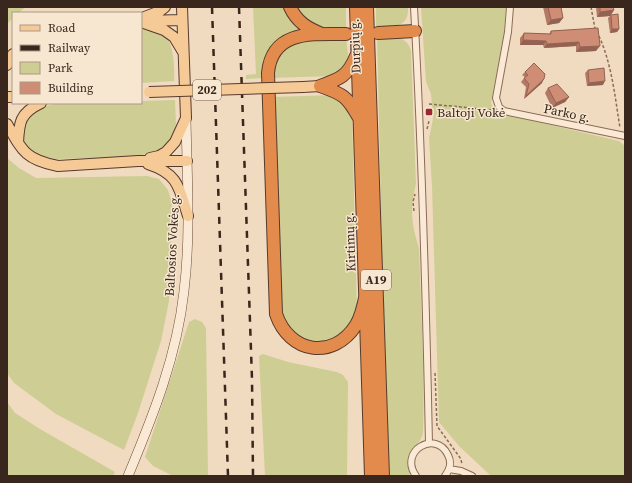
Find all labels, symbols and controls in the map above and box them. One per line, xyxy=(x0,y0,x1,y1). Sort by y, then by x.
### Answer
legend xyxy=(12,12,142,104)
street label: Durpių g. xyxy=(346,18,364,74)
text: Road xyxy=(48,20,75,36)
text: Railway xyxy=(48,40,91,56)
text: Park xyxy=(48,60,73,76)
text: Building xyxy=(48,80,93,96)
road number: 202 xyxy=(193,80,221,100)
street label: Parko g. xyxy=(542,100,592,126)
place label: Baltoji Vokė xyxy=(437,104,506,121)
marker: Baltoji Vokė xyxy=(424,107,434,117)
street label: Baltosios Vokės g. xyxy=(161,193,183,297)
street label: Kirtimų g. xyxy=(340,212,360,272)
road number: A19 xyxy=(361,270,391,290)

